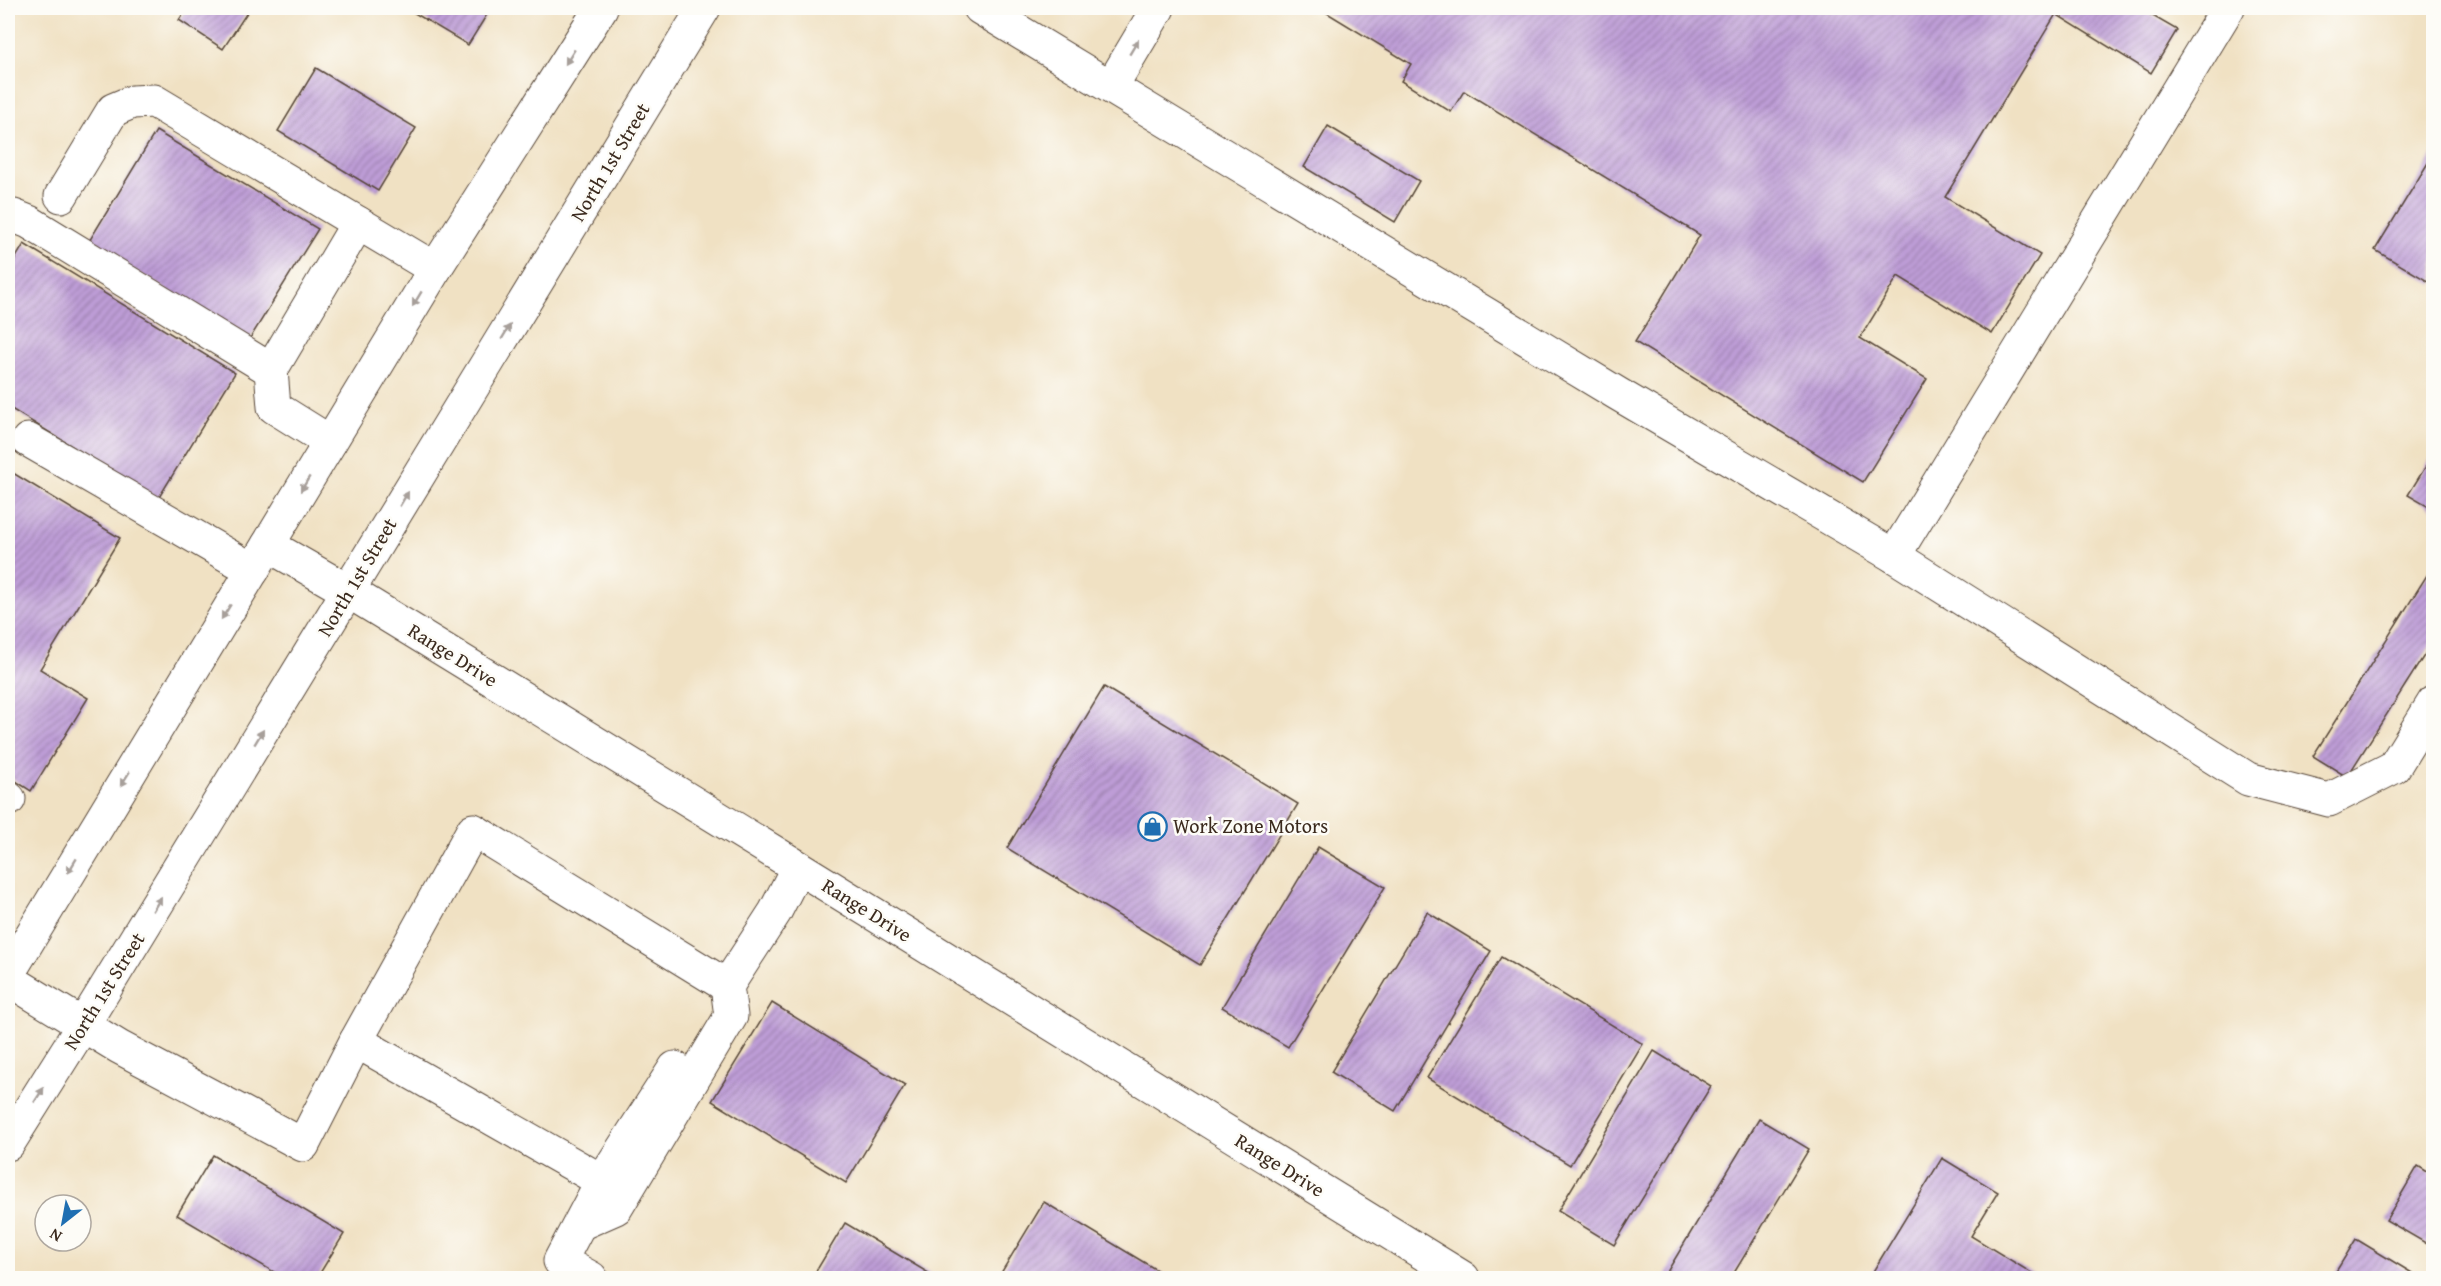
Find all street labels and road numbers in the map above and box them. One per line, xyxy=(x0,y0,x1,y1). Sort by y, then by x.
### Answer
street label: North 1st Street xyxy=(563,97,656,227)
street label: North 1st Street xyxy=(310,512,403,642)
street label: Range Drive xyxy=(403,616,504,694)
street label: Range Drive xyxy=(817,871,918,949)
street label: North 1st Street xyxy=(56,926,151,1055)
street label: Range Drive xyxy=(1230,1126,1331,1204)

